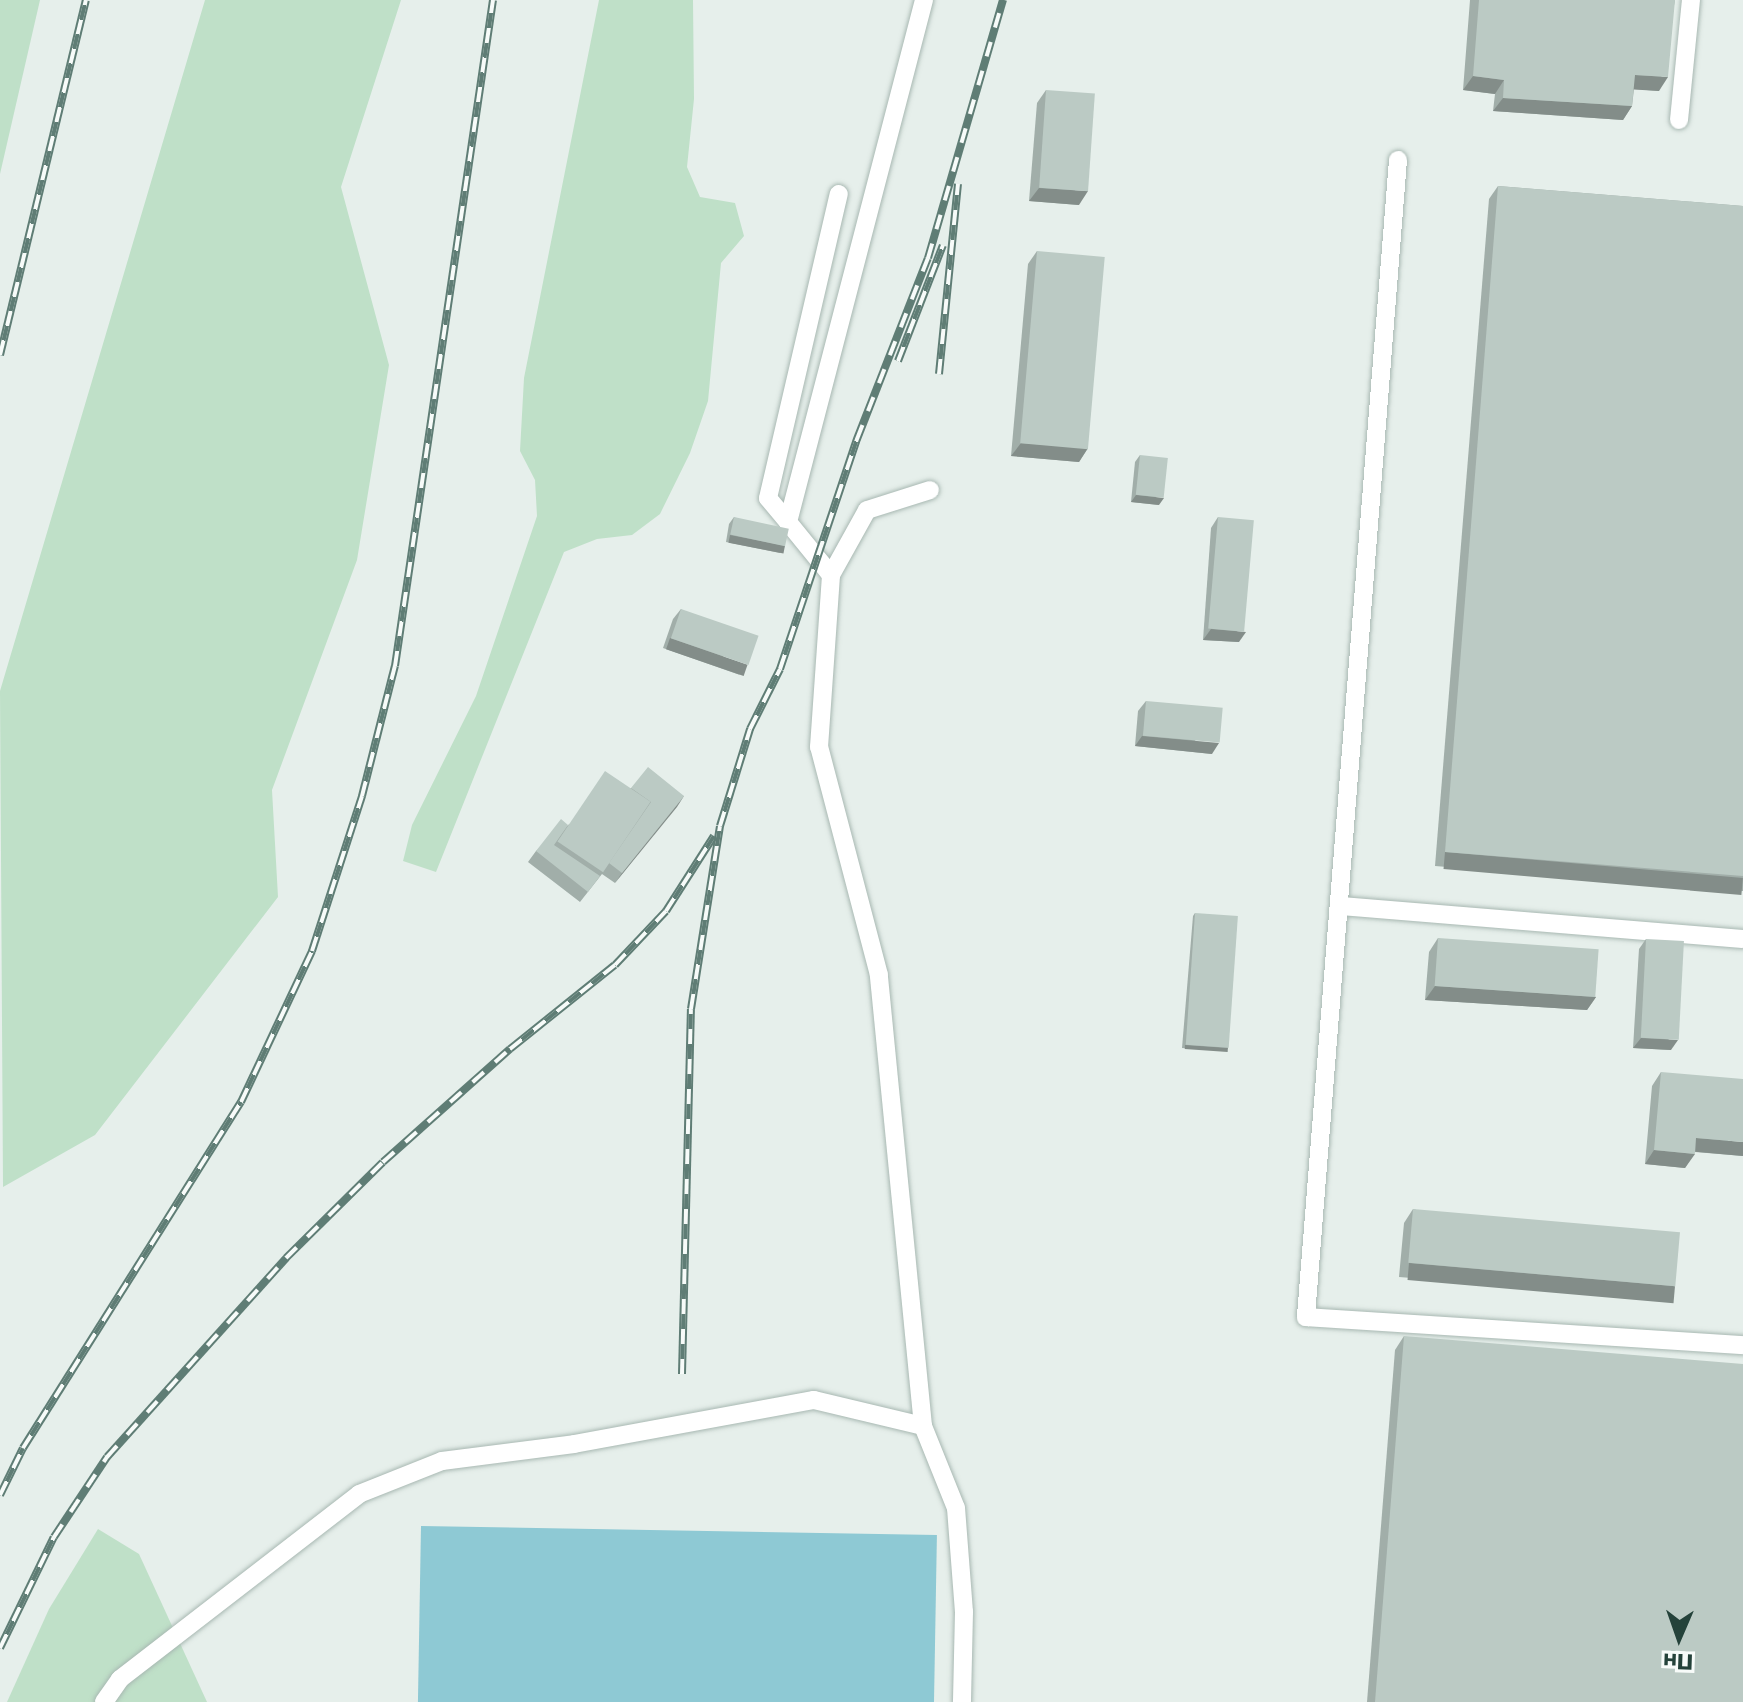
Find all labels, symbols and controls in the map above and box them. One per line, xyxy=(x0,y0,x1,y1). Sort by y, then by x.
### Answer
north arrow xyxy=(1639,1598,1719,1678)
text: Пн xyxy=(1663,1648,1694,1676)

